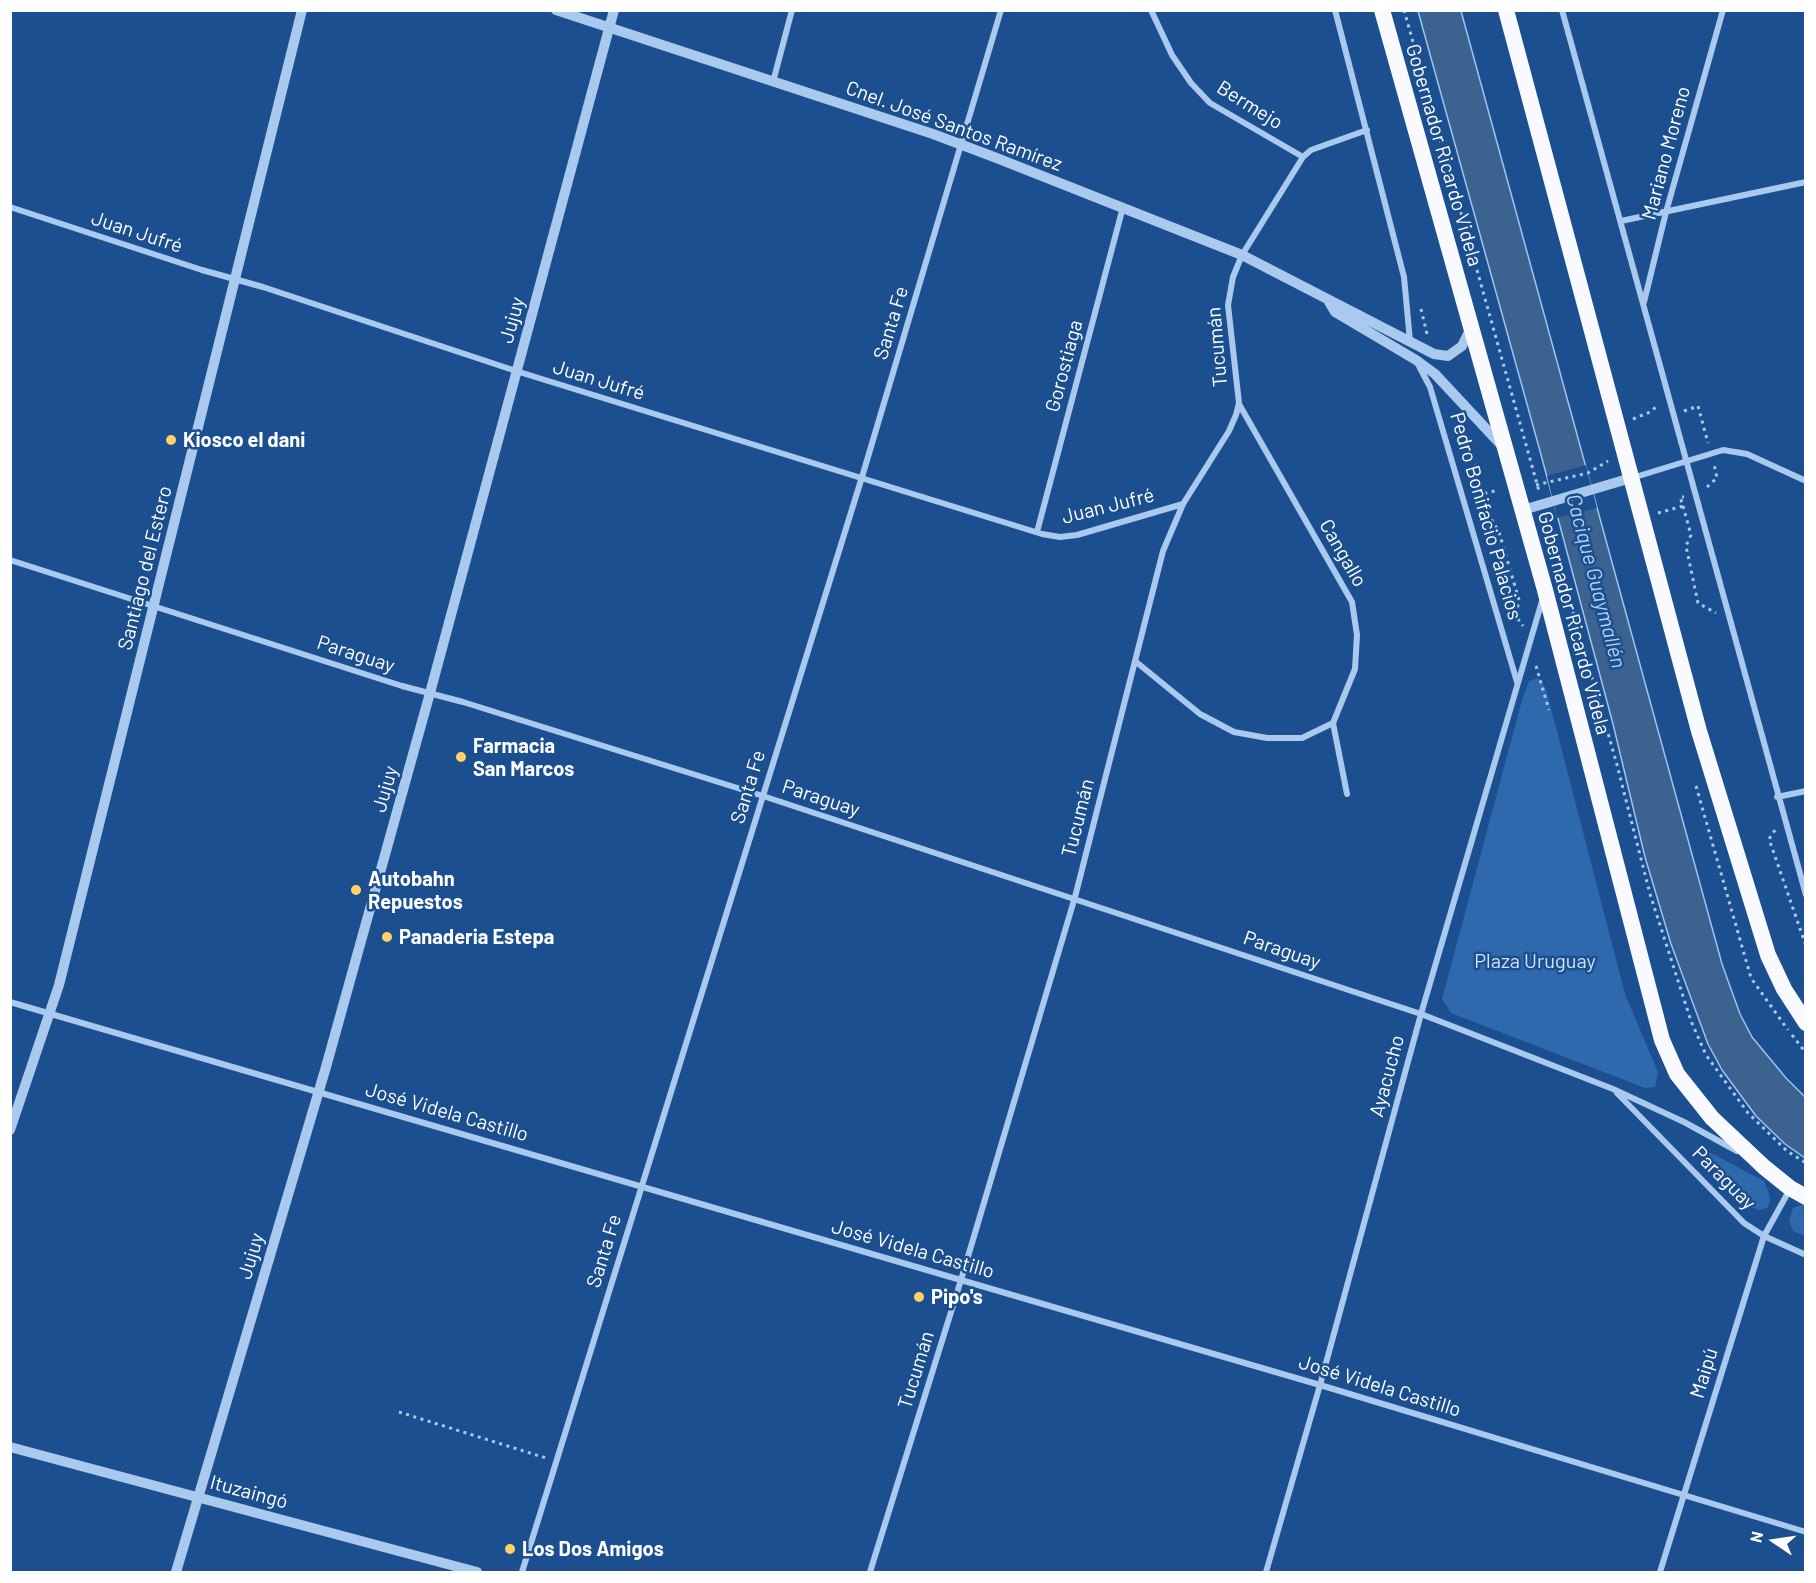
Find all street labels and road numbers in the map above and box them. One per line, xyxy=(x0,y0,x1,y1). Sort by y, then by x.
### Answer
street label: Gobernador Ricardo Videla xyxy=(1401,41,1487,269)
street label: Bermejo xyxy=(1213,75,1287,135)
street label: Cnel. José Santos Ramírez xyxy=(843,76,1065,176)
street label: Mariano Moreno xyxy=(1637,84,1695,222)
street label: Juan Jufré xyxy=(88,206,186,258)
street label: Santa Fe xyxy=(869,283,913,363)
street label: Jujuy xyxy=(494,294,530,346)
street label: Tucumán xyxy=(1202,306,1232,388)
street label: Gorostiaga xyxy=(1040,317,1088,415)
street label: Juan Jufré xyxy=(550,355,648,405)
street label: Pedro Bonifacio Palacios xyxy=(1445,410,1527,622)
street label: Santiago del Estero xyxy=(113,483,177,653)
street label: Juan Jufré xyxy=(1059,483,1157,529)
street label: Gobernador Ricardo Videla xyxy=(1533,509,1615,737)
street label: Cangallo xyxy=(1314,515,1372,591)
street label: Paraguay xyxy=(314,630,398,678)
street label: Santa Fe xyxy=(726,747,770,827)
street label: Jujuy xyxy=(367,763,403,815)
street label: Paraguay xyxy=(779,774,863,822)
street label: Tucumán xyxy=(1057,776,1099,860)
street label: Paraguay xyxy=(1240,926,1324,974)
street label: Ayacucho xyxy=(1365,1032,1409,1120)
street label: José Videla Castillo xyxy=(363,1077,531,1147)
street label: Paraguay xyxy=(1687,1141,1761,1215)
street label: Santa Fe xyxy=(582,1211,626,1291)
street label: José Videla Castillo xyxy=(829,1214,997,1284)
street label: Jujuy xyxy=(233,1230,269,1282)
street label: Tucumán xyxy=(893,1328,939,1412)
street label: Maipú xyxy=(1685,1345,1723,1401)
street label: José Videla Castillo xyxy=(1296,1350,1464,1422)
street label: Ituzaingó xyxy=(207,1470,291,1514)

